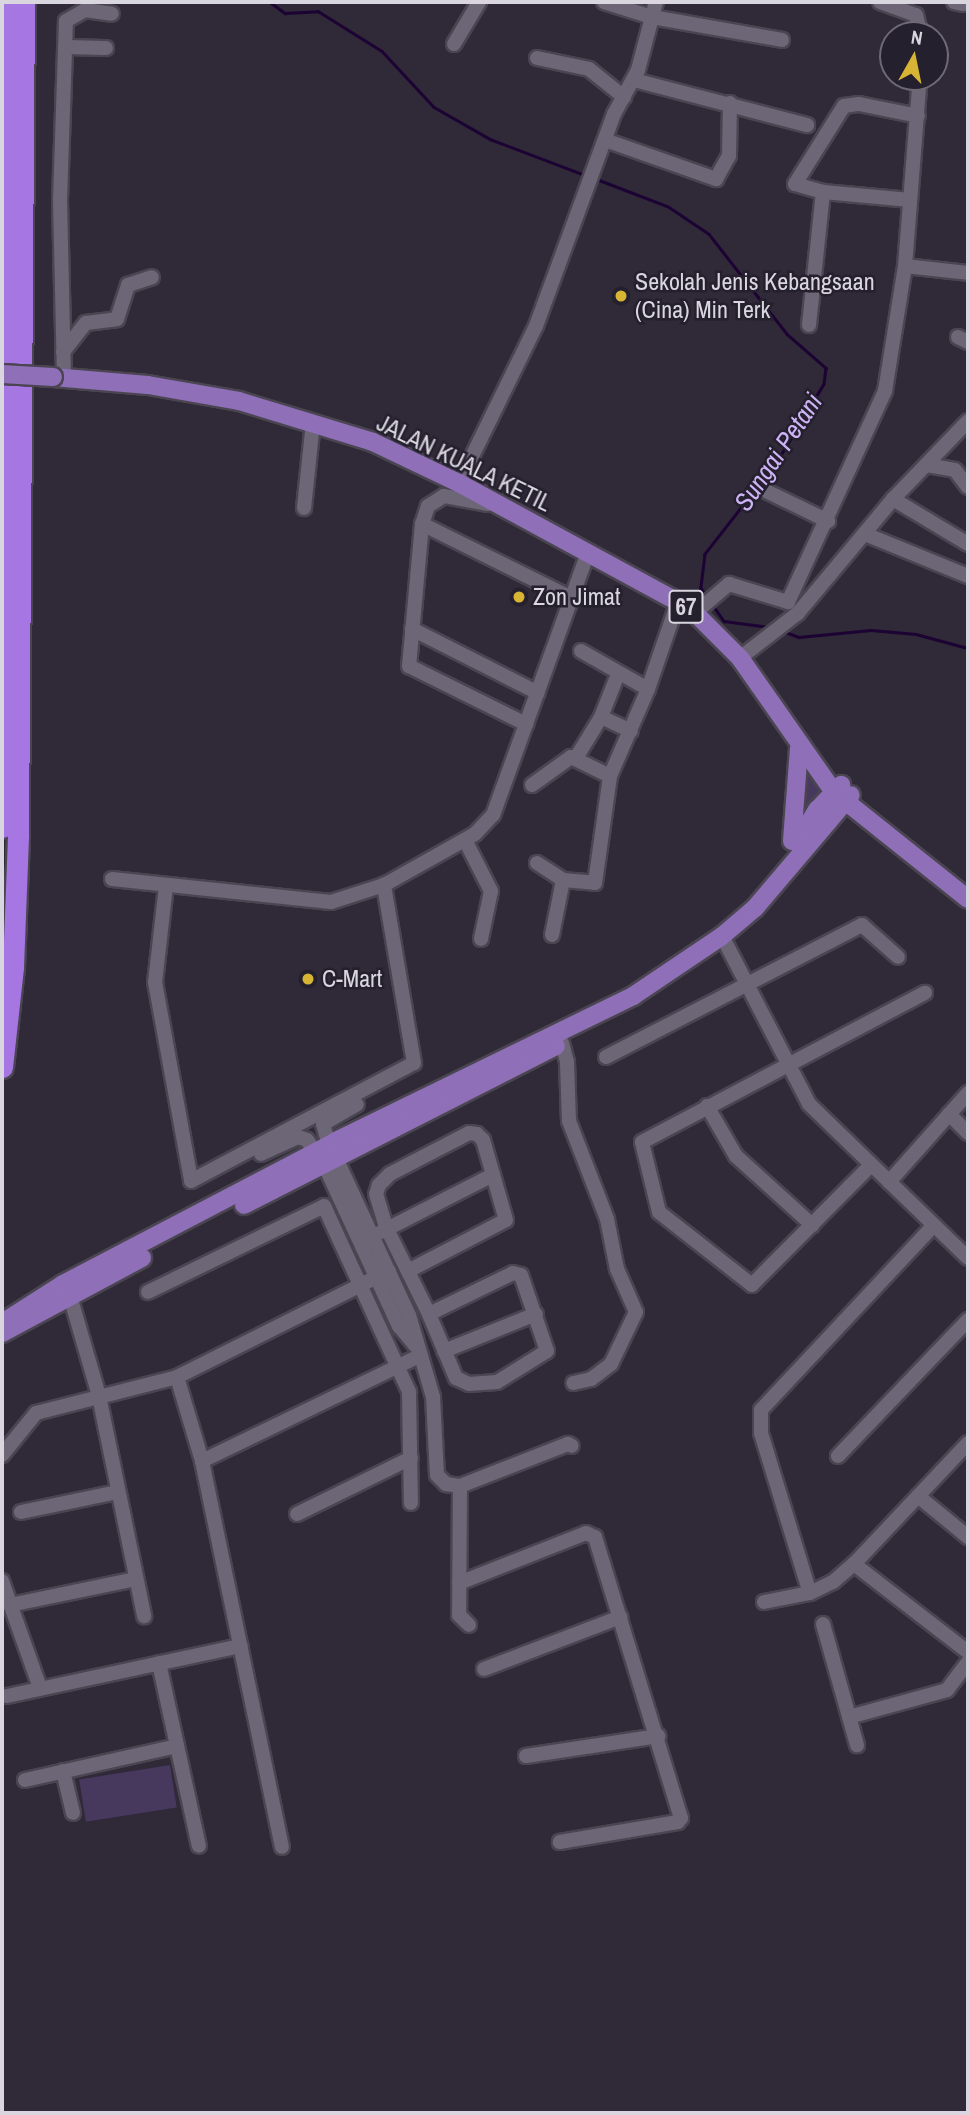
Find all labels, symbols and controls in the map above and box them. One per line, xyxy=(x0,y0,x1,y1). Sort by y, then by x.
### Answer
north arrow xyxy=(879,21,949,91)
text: N xyxy=(909,24,925,51)
place label: Sekolah Jenis Kebangsaan (Cina) Min Terk xyxy=(635,268,875,324)
marker: Sekolah Jenis Kebangsaan (Cina) Min Terk xyxy=(613,288,629,304)
water label: Sungai Petani xyxy=(727,387,829,517)
street label: JALAN KUALA KETIL xyxy=(372,408,556,518)
place label: Zon Jimat xyxy=(533,583,621,611)
road number: 67 xyxy=(668,587,704,626)
marker: Zon Jimat xyxy=(511,589,527,605)
place label: C-Mart xyxy=(322,965,382,993)
marker: C-Mart xyxy=(300,971,316,987)

